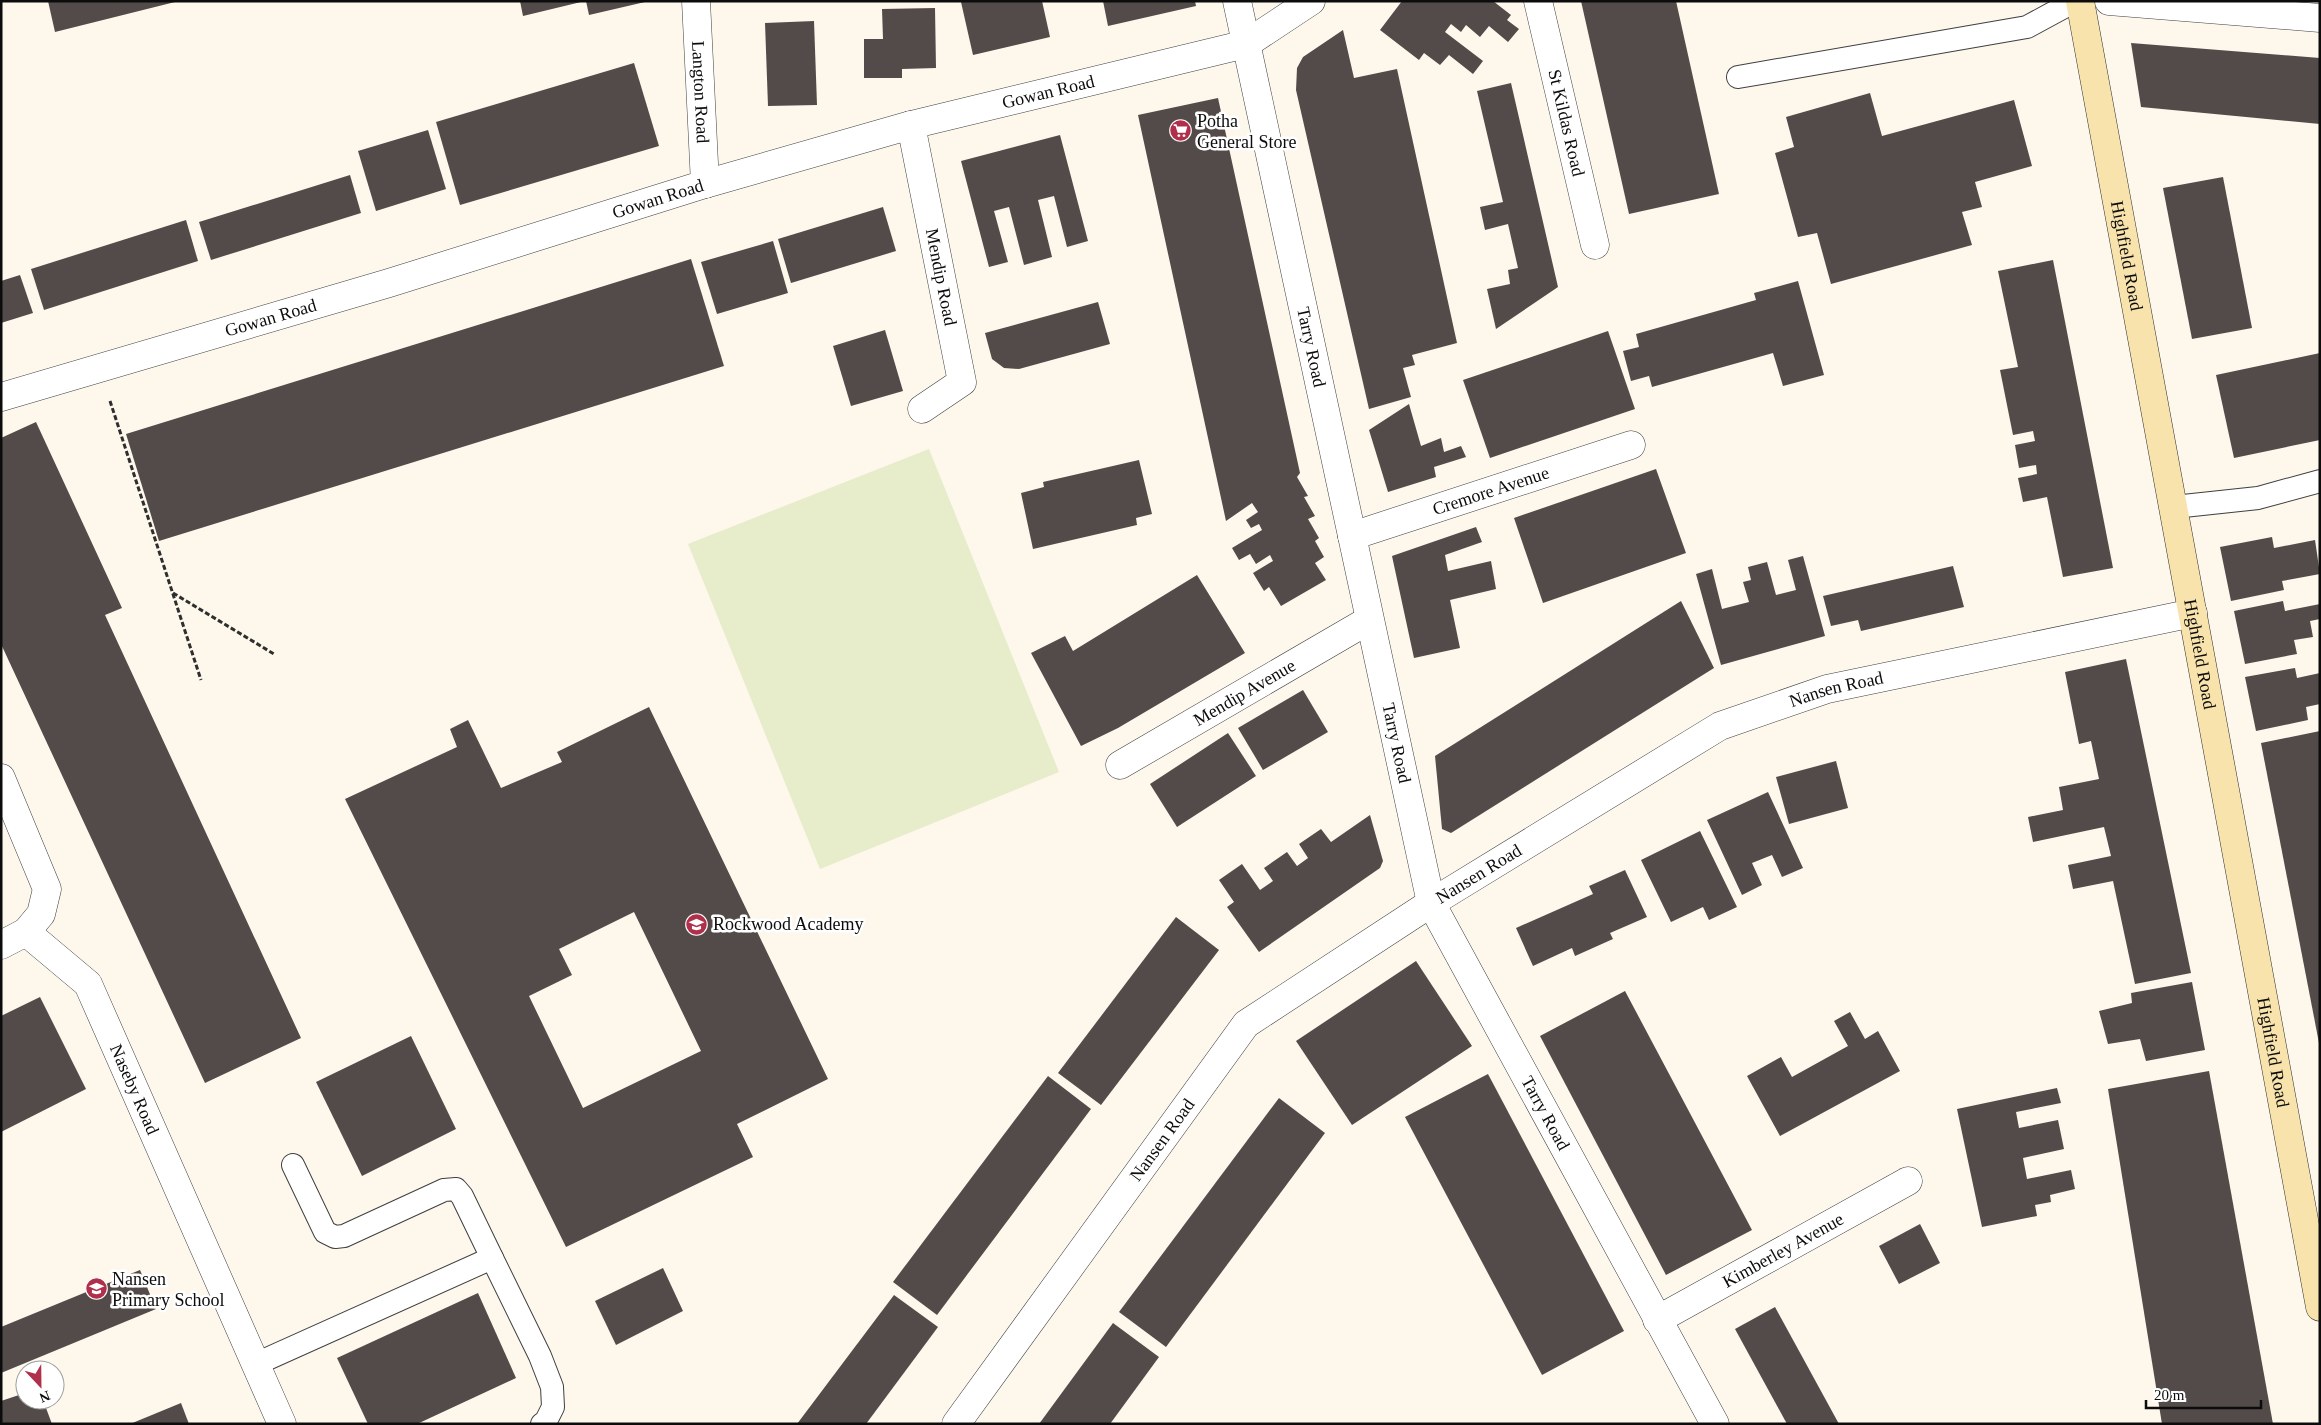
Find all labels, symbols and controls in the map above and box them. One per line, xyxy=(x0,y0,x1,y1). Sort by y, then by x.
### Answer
street label: Langton Road xyxy=(688,40,713,144)
street label: St Kildas Road xyxy=(1544,67,1589,178)
street label: Gowan Road xyxy=(1000,71,1097,113)
place label: Potha General Store xyxy=(1197,111,1296,152)
supermarket icon: Potha General Store xyxy=(1169,119,1193,143)
street label: Gowan Road xyxy=(610,175,706,222)
street label: Highfield Road xyxy=(2107,199,2147,312)
street label: Mendip Road xyxy=(922,227,961,327)
street label: Gowan Road xyxy=(222,295,319,341)
street label: Tarry Road xyxy=(1293,305,1330,389)
street label: Cremore Avenue xyxy=(1430,462,1552,519)
street label: Highfield Road xyxy=(2180,597,2220,711)
street label: Mendip Avenue xyxy=(1190,655,1299,730)
street label: Nansen Road xyxy=(1786,668,1885,711)
street label: Tarry Road xyxy=(1378,701,1415,785)
street label: Nansen Road xyxy=(1432,840,1525,908)
school or university icon: Rockwood Academy xyxy=(685,912,709,936)
place label: Rockwood Academy xyxy=(713,914,863,934)
street label: Highfield Road xyxy=(2253,996,2293,1109)
street label: Naseby Road xyxy=(106,1041,163,1137)
street label: Tarry Road xyxy=(1517,1073,1574,1154)
street label: Nansen Road xyxy=(1126,1095,1198,1185)
street label: Kimberley Avenue xyxy=(1719,1209,1847,1292)
place label: Nansen Primary School xyxy=(112,1269,225,1310)
school or university icon: Nansen Primary School xyxy=(84,1277,108,1301)
north arrow xyxy=(15,1360,65,1410)
scale bar xyxy=(2146,1378,2261,1410)
text: 20 m xyxy=(2154,1387,2185,1403)
text: N xyxy=(37,1388,52,1405)

